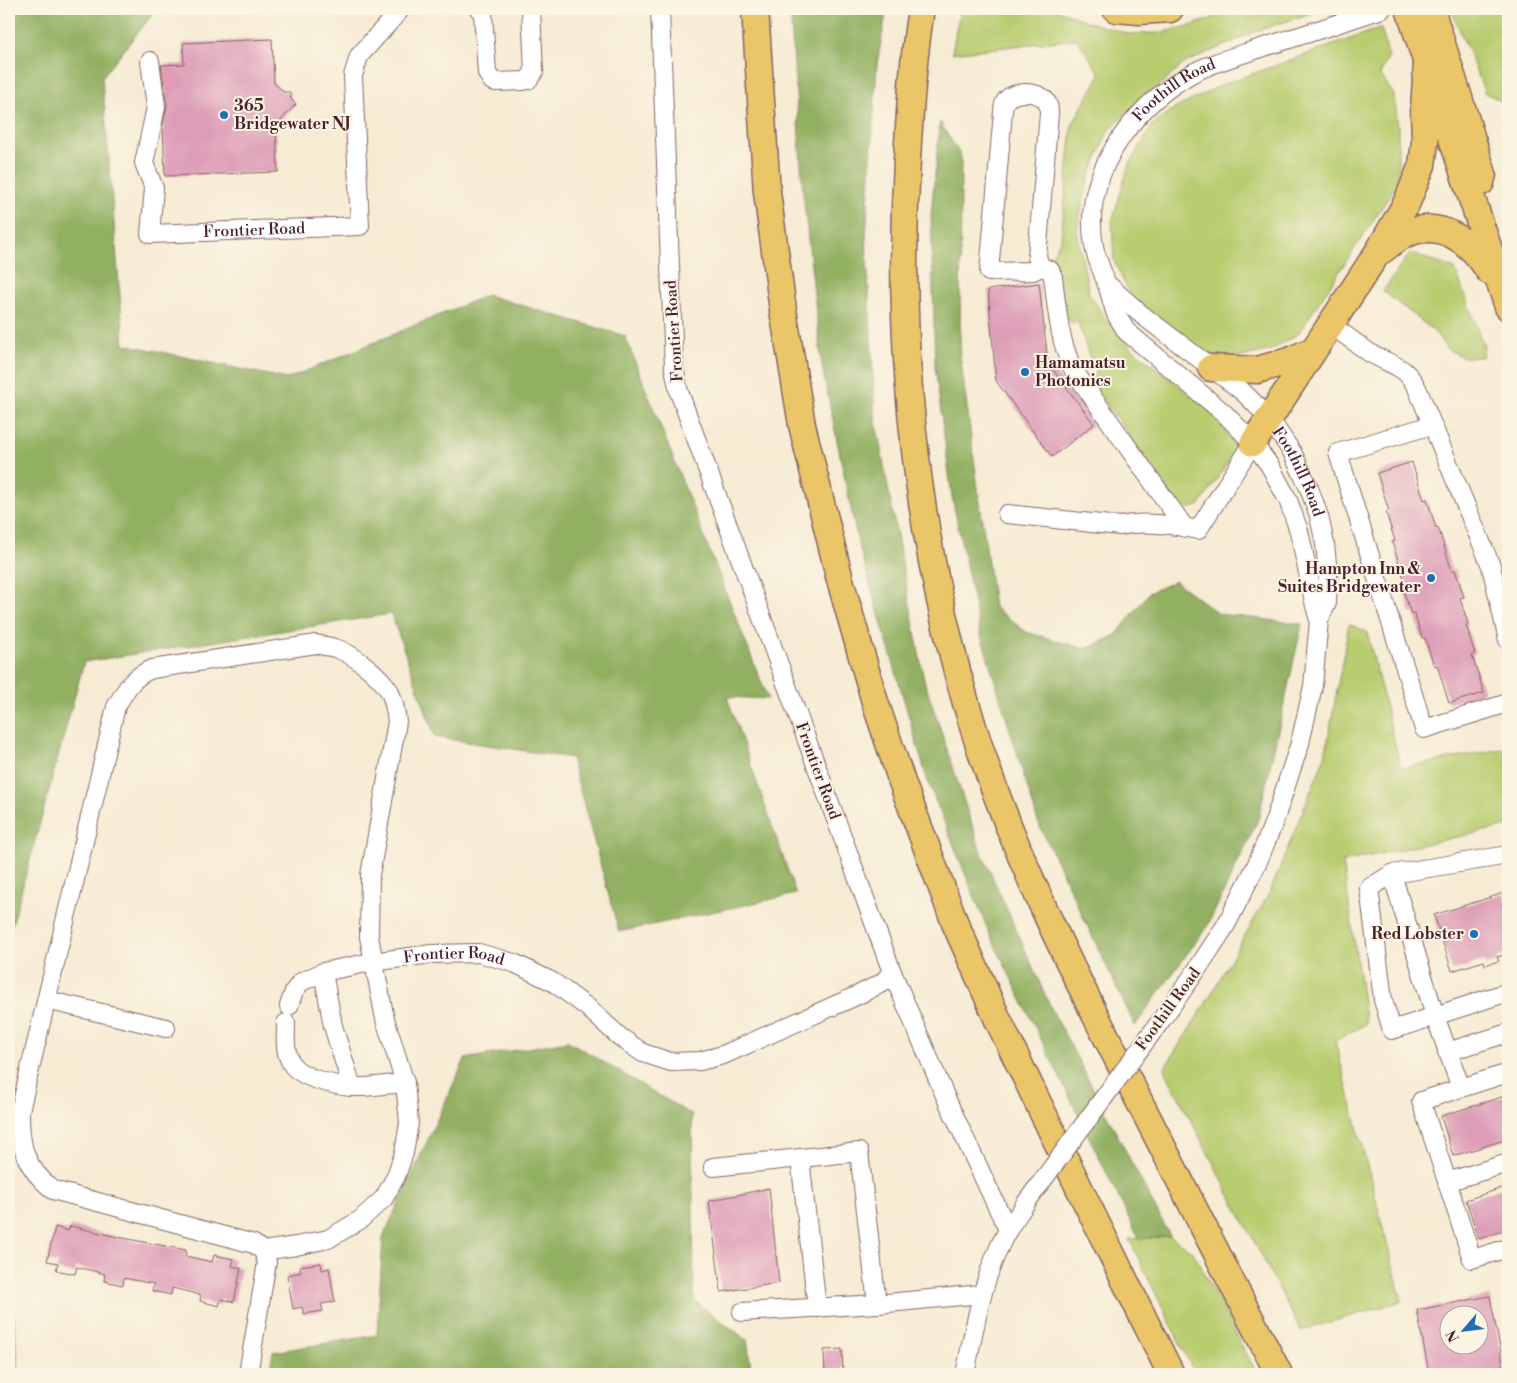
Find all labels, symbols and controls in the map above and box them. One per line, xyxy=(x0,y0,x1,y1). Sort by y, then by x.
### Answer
street label: Foothill Road xyxy=(1128,54,1218,126)
place label: 365 Bridgewater NJ xyxy=(234,96,351,134)
marker: 365 Bridgewater NJ xyxy=(218,109,230,121)
street label: Frontier Road xyxy=(203,218,306,242)
street label: Frontier Road xyxy=(660,279,688,383)
place label: Hamamatsu Photonics xyxy=(1035,353,1126,391)
marker: Hamamatsu Photonics xyxy=(1019,366,1031,378)
street label: Foothill Road xyxy=(1268,423,1328,519)
place label: Hampton Inn & Suites Bridgewater xyxy=(1278,559,1422,597)
marker: Hampton Inn & Suites Bridgewater xyxy=(1425,572,1437,584)
street label: Frontier Road xyxy=(791,720,845,822)
place label: Red Lobster xyxy=(1371,924,1464,944)
marker: Red Lobster xyxy=(1468,928,1480,940)
street label: Frontier Road xyxy=(402,943,507,970)
street label: Foothill Road xyxy=(1131,964,1205,1054)
north arrow xyxy=(1440,1306,1490,1356)
text: N xyxy=(1443,1327,1464,1345)

